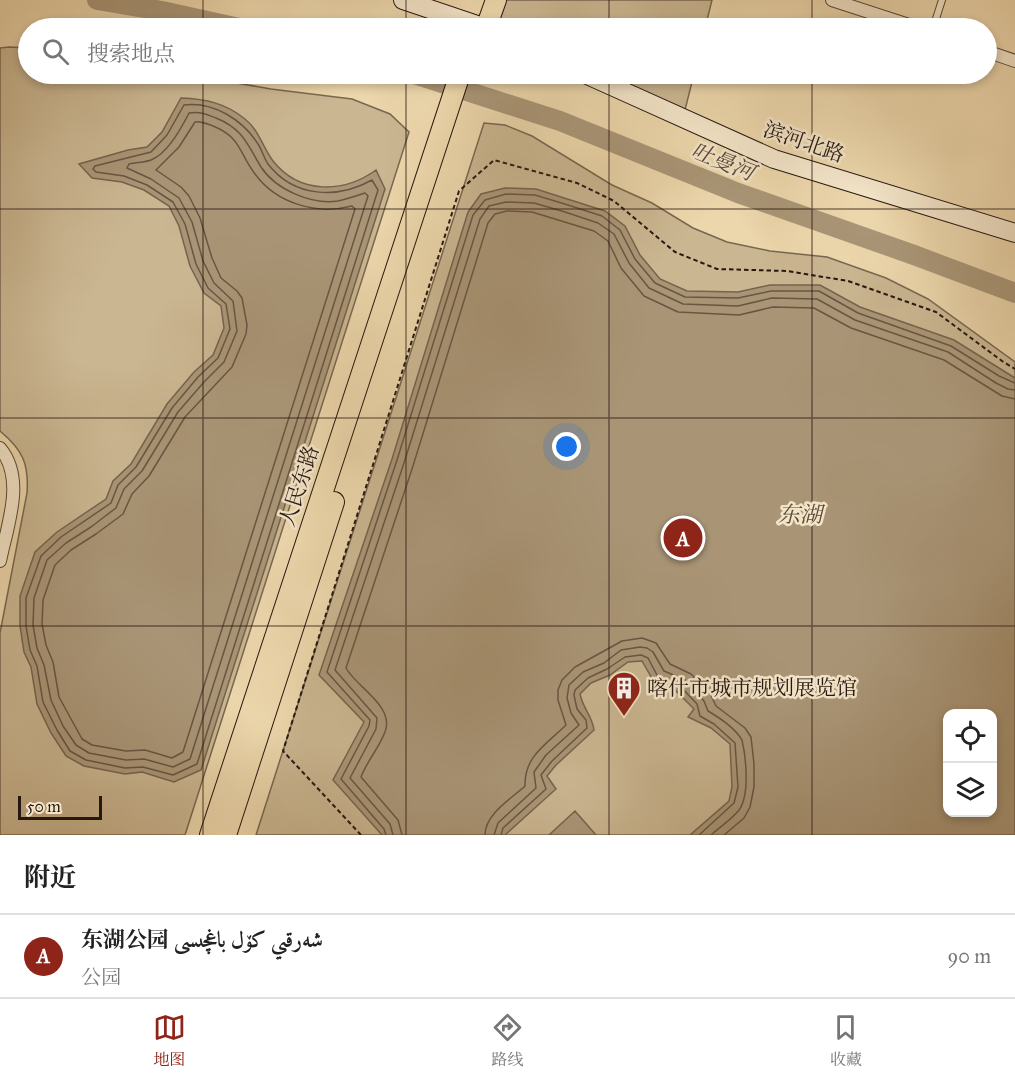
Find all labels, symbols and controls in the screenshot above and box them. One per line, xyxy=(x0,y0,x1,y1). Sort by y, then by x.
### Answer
search box xyxy=(18,18,997,84)
icon: search xyxy=(39,35,72,68)
text: 搜索地点 xyxy=(87,40,175,67)
street label: 滨河北路 xyxy=(760,116,848,168)
water label: 吐曼河 xyxy=(687,137,762,188)
your location xyxy=(552,432,581,461)
street label: 人民东路 xyxy=(274,442,324,530)
water label: 东湖 xyxy=(778,501,826,528)
pin: A xyxy=(664,516,702,560)
building icon: 喀什市城市规划展览馆 xyxy=(606,670,642,717)
place label: 喀什市城市规划展览馆 xyxy=(647,675,857,701)
map controls xyxy=(943,709,997,817)
button: locate xyxy=(943,709,997,763)
button: layers xyxy=(943,763,997,817)
scale bar xyxy=(18,793,102,820)
text: 50 m xyxy=(27,797,61,816)
text: 附近 xyxy=(24,861,76,893)
text: 东湖公园 شەرقىي كۆل باغچىسى xyxy=(81,926,323,953)
text: A xyxy=(37,944,50,968)
text: 90 m xyxy=(948,944,991,968)
text: 公园 xyxy=(81,965,121,989)
tab: 地图 xyxy=(153,1011,186,1070)
tab: 路线 xyxy=(491,1011,524,1070)
tab: 收藏 xyxy=(829,1011,862,1070)

